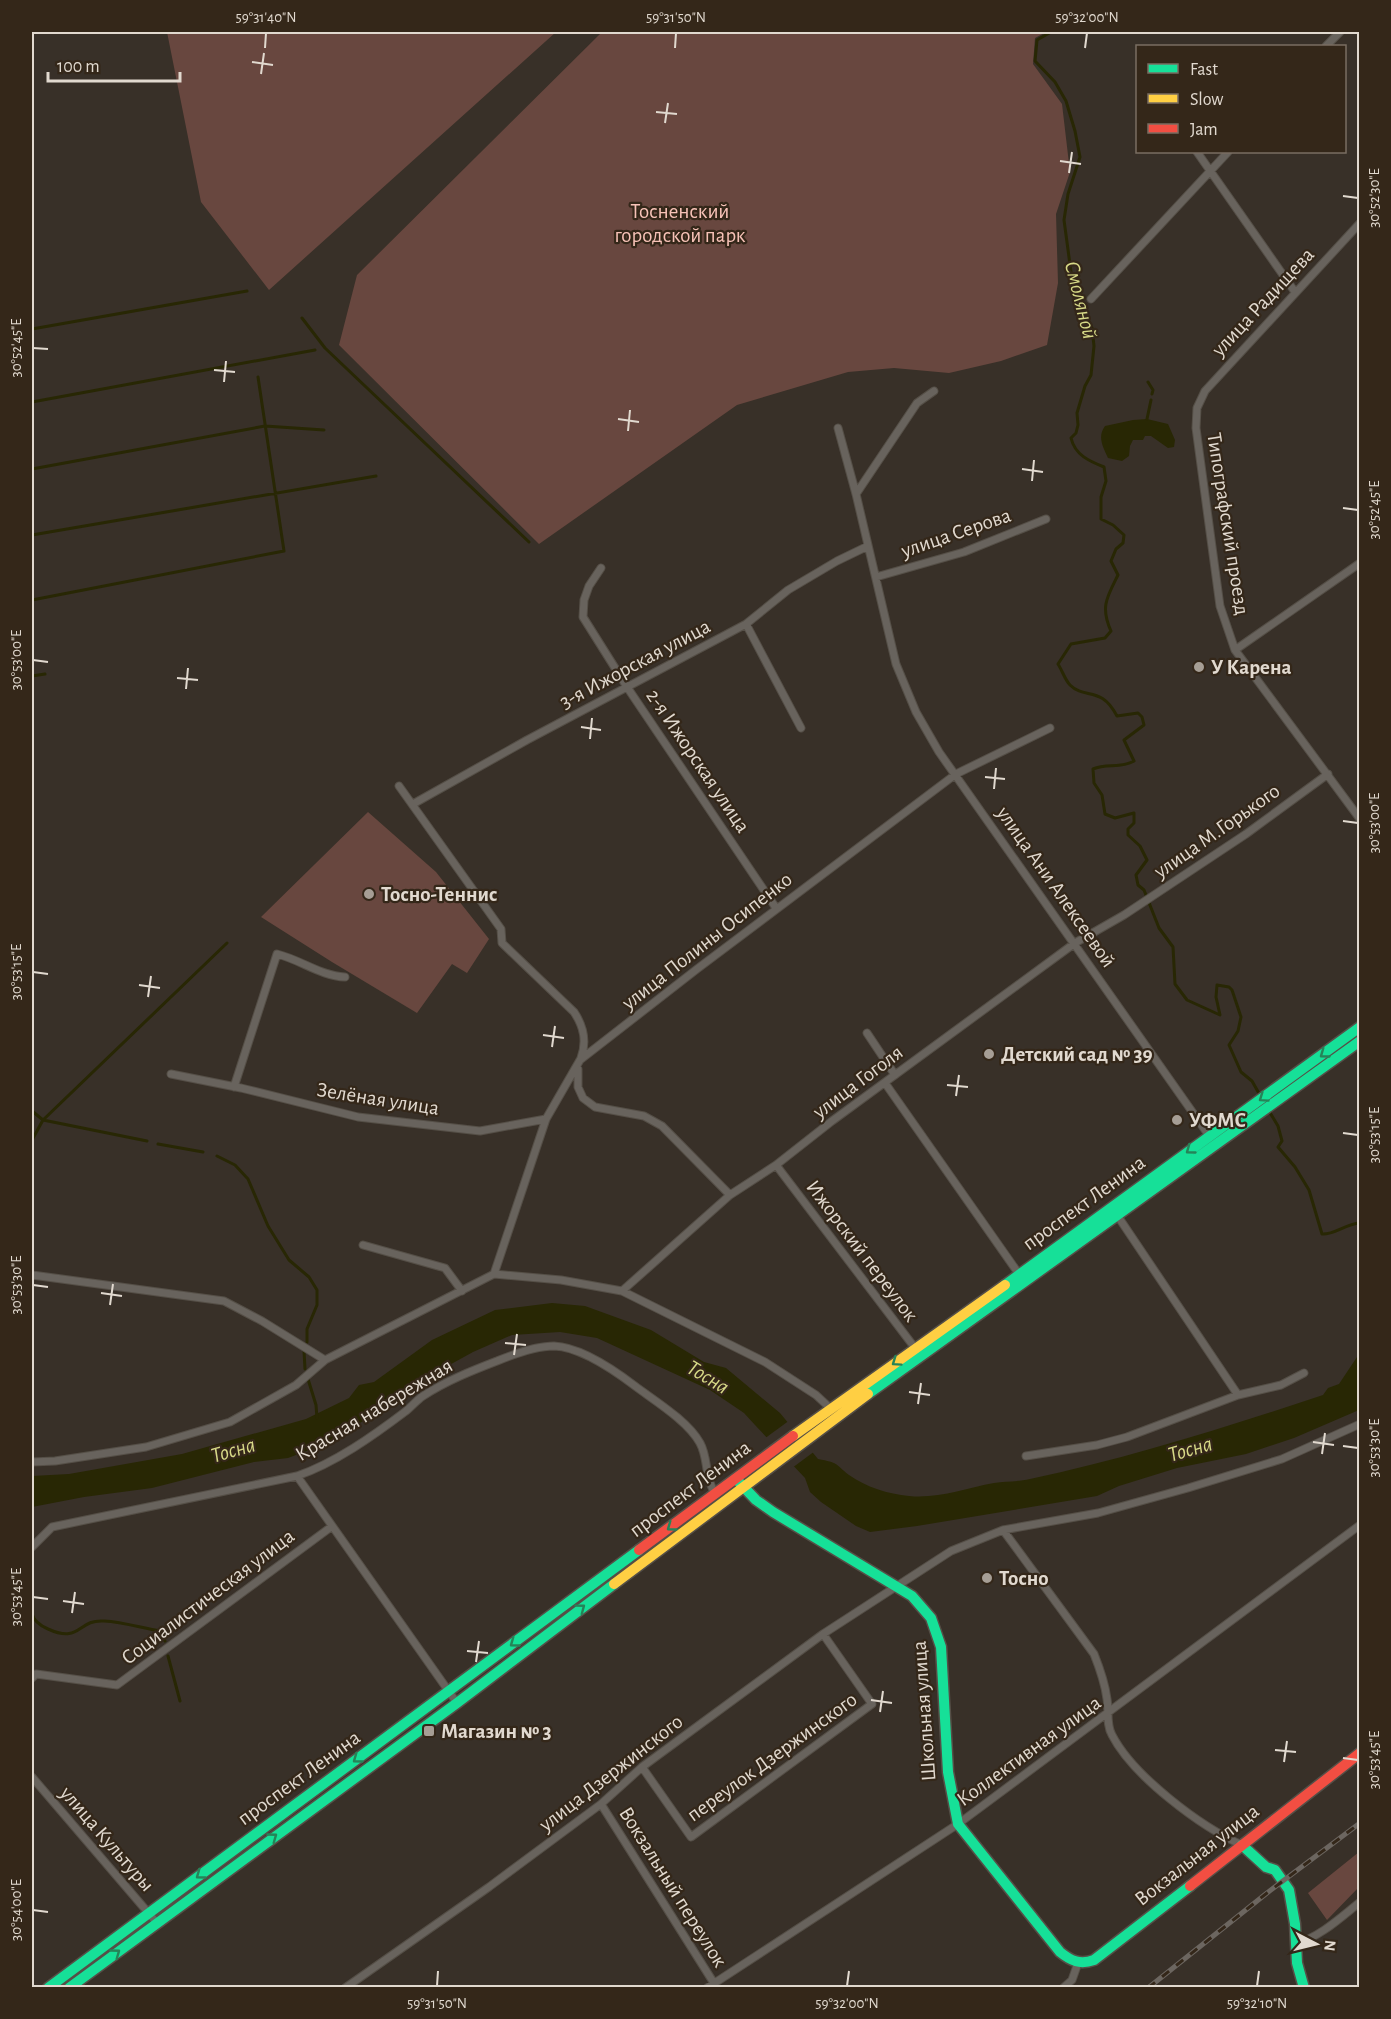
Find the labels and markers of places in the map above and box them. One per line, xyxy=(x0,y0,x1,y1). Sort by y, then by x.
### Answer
place label: У Карена xyxy=(1211,657,1292,678)
marker: У Карена xyxy=(1192,660,1206,674)
place label: Тосно-Теннис xyxy=(381,884,497,905)
marker: Тосно-Теннис xyxy=(362,887,376,901)
place label: Детский сад № 39 xyxy=(1001,1044,1153,1065)
marker: Детский сад № 39 xyxy=(982,1047,996,1061)
place label: УФМС xyxy=(1189,1110,1246,1131)
marker: УФМС xyxy=(1170,1113,1184,1127)
place label: Тосно xyxy=(999,1568,1049,1589)
marker: Тосно xyxy=(980,1571,994,1585)
place label: Магазин № 3 xyxy=(441,1721,552,1742)
marker: Магазин № 3 xyxy=(422,1724,436,1738)

